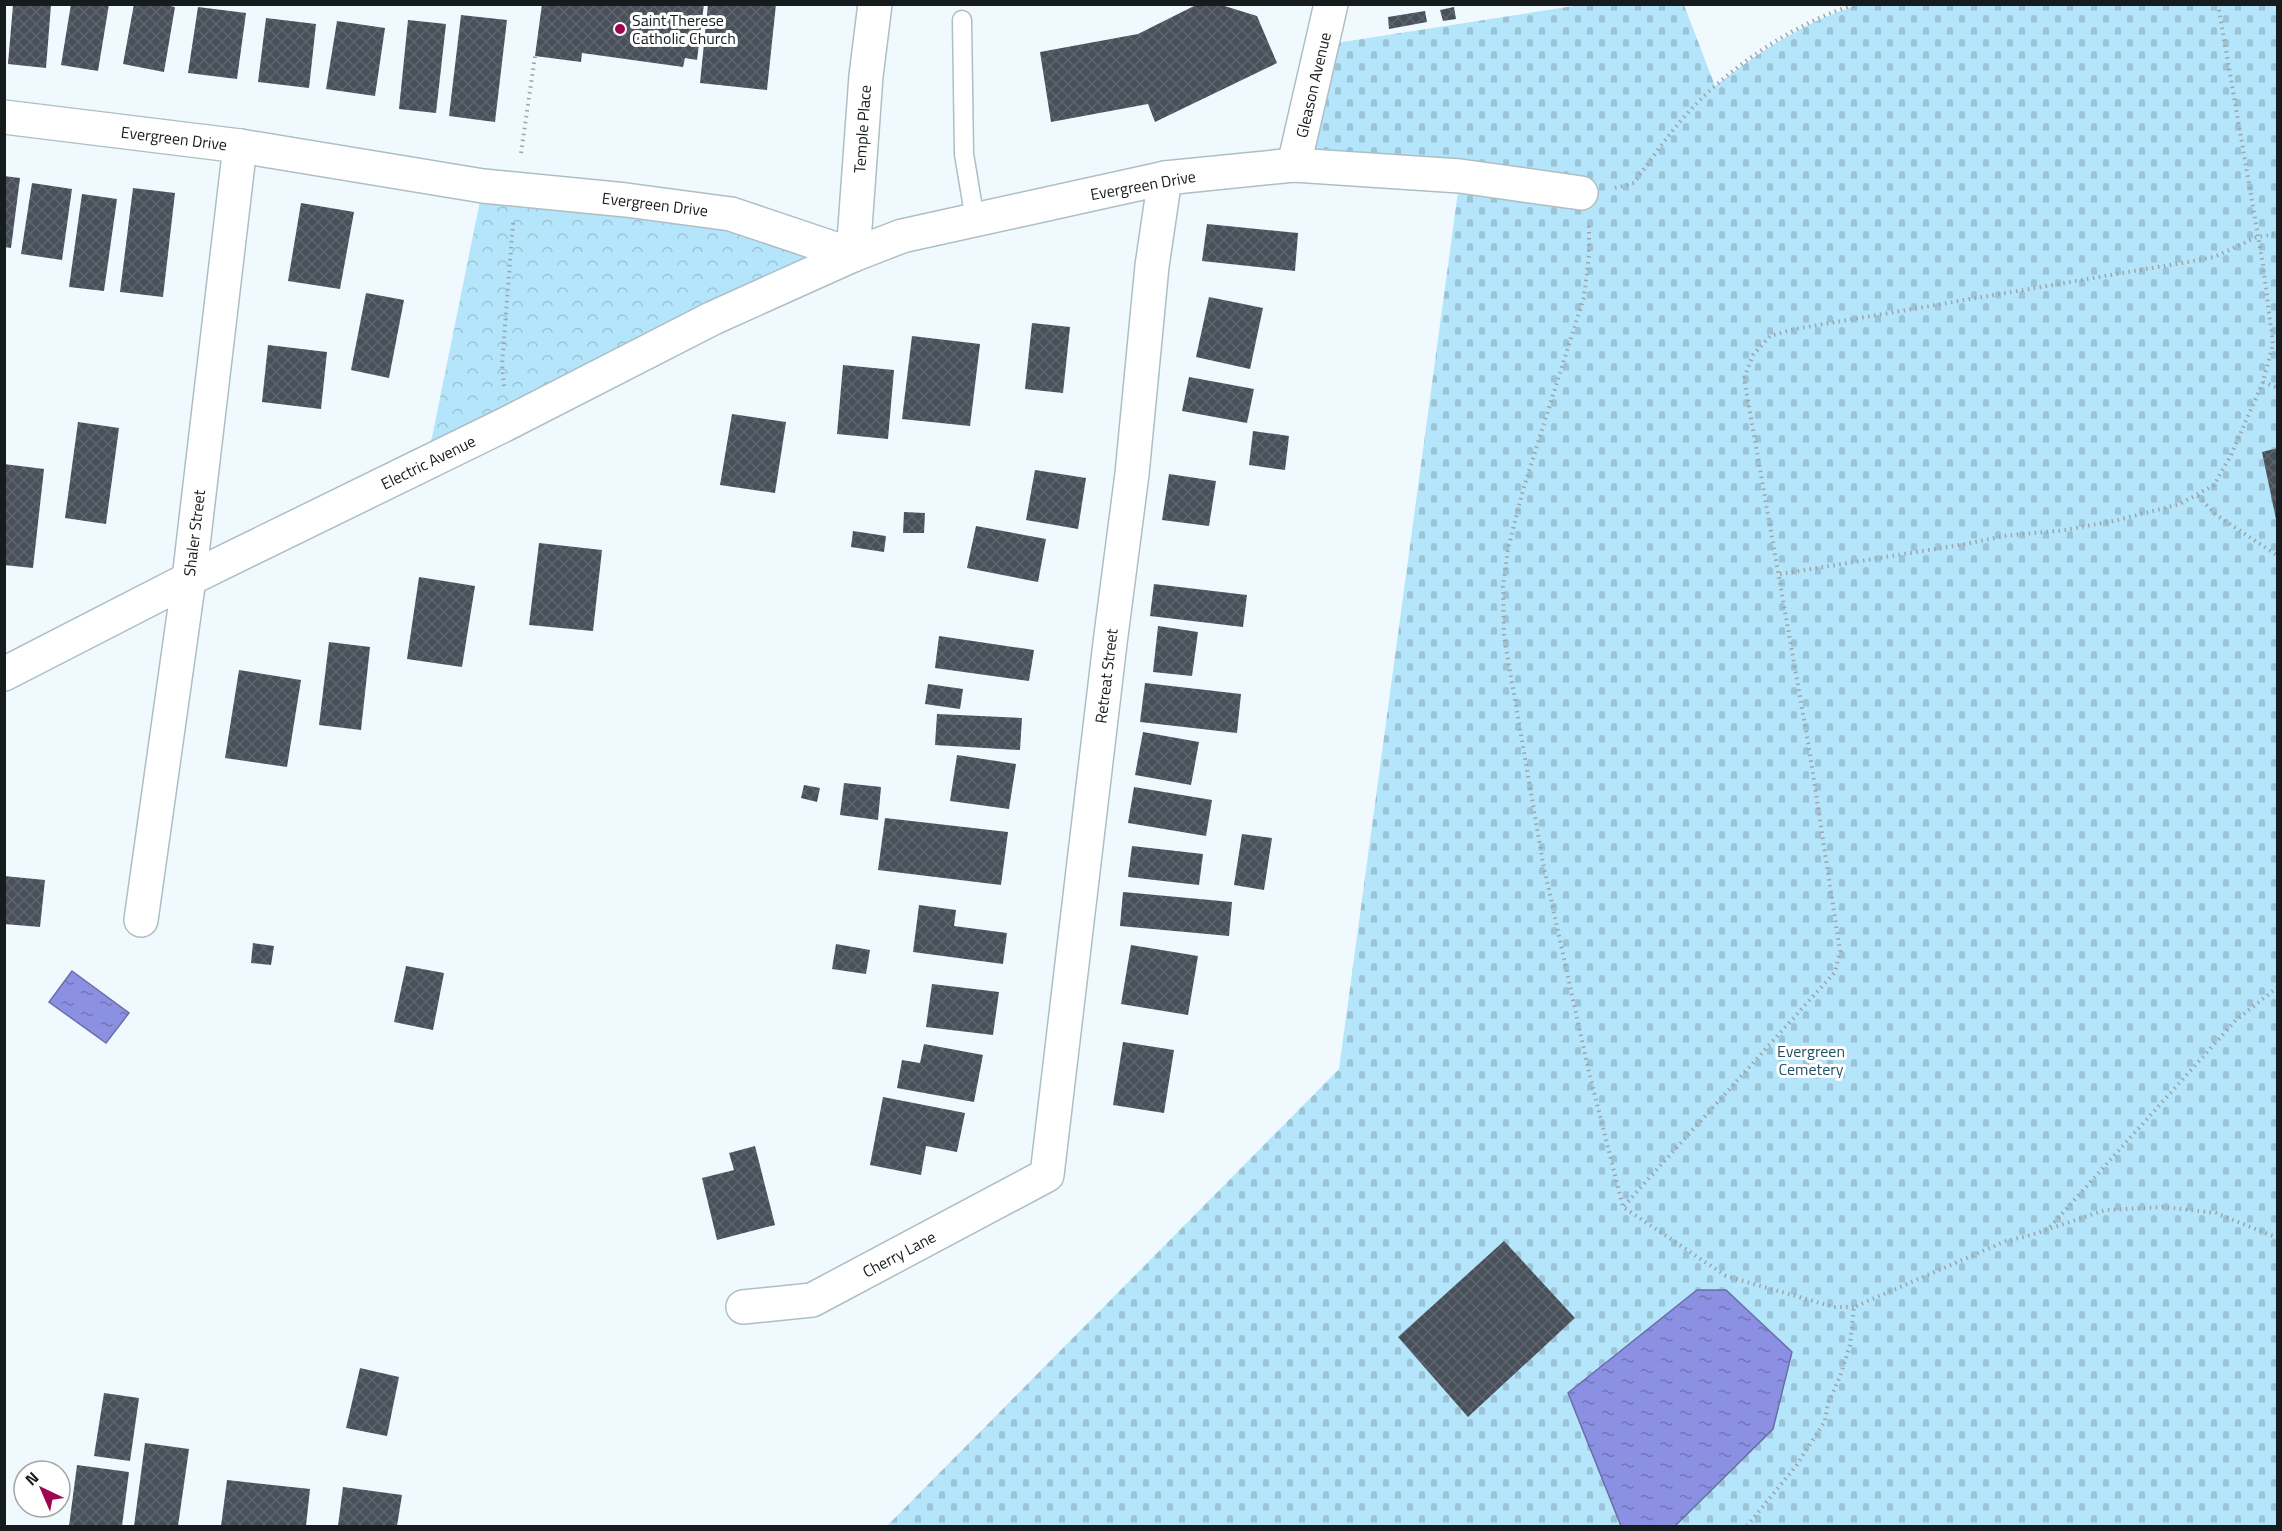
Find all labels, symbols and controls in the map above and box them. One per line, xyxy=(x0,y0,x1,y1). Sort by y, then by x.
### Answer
place label: Saint Therese Catholic Church xyxy=(632,8,736,50)
marker: Saint Therese Catholic Church xyxy=(613,22,627,36)
street label: Gleason Avenue xyxy=(1289,30,1337,140)
street label: Temple Place xyxy=(847,84,877,174)
street label: Evergreen Drive xyxy=(120,120,228,156)
street label: Evergreen Drive xyxy=(1088,164,1198,206)
street label: Evergreen Drive xyxy=(601,186,709,222)
street label: Electric Avenue xyxy=(377,429,479,495)
street label: Shaler Street xyxy=(177,488,211,578)
street label: Retreat Street xyxy=(1088,627,1124,725)
park label: Evergreen Cemetery xyxy=(1777,1039,1845,1081)
street label: Cherry Lane xyxy=(858,1225,940,1283)
north arrow xyxy=(12,1459,72,1519)
text: N xyxy=(19,1466,44,1491)

